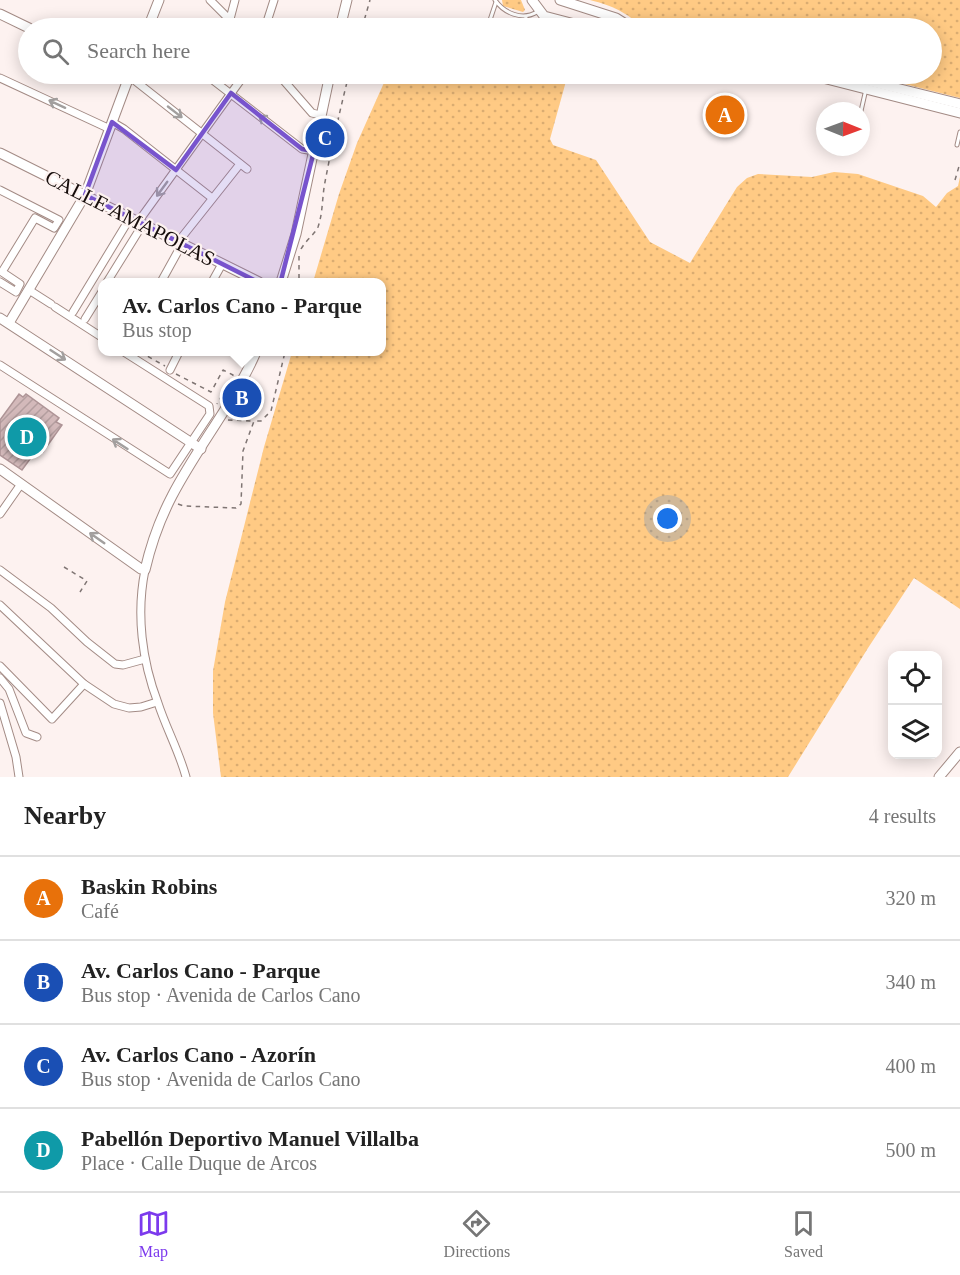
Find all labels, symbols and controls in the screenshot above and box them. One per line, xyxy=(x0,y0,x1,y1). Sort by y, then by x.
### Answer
search box xyxy=(18,18,942,84)
icon: search xyxy=(39,35,72,68)
text: Search here xyxy=(87,38,190,63)
pin: A xyxy=(706,92,744,138)
one-way arrow xyxy=(48,98,66,109)
north arrow xyxy=(816,102,870,156)
one-way arrow xyxy=(167,106,183,119)
one-way arrow xyxy=(258,114,274,127)
pin: C xyxy=(306,116,344,160)
street label: CALLE AMAPOLAS xyxy=(41,165,219,271)
one-way arrow xyxy=(156,181,168,197)
popup xyxy=(98,278,386,356)
text: Av. Carlos Cano - Parque xyxy=(122,293,362,318)
text: Bus stop xyxy=(122,319,192,341)
one-way arrow xyxy=(49,350,66,362)
pin: B xyxy=(222,376,262,420)
pin: D xyxy=(8,414,46,460)
one-way arrow xyxy=(112,437,129,450)
your location xyxy=(653,504,682,533)
one-way arrow xyxy=(89,532,105,544)
map controls xyxy=(888,651,942,759)
button: locate xyxy=(888,651,942,705)
button: layers xyxy=(888,705,942,759)
text: Nearby xyxy=(24,801,106,830)
text: 4 results xyxy=(869,805,936,827)
text: Baskin Robins xyxy=(81,874,217,899)
text: A xyxy=(36,887,51,909)
text: 320 m xyxy=(885,887,936,909)
text: Café xyxy=(81,900,119,922)
text: Av. Carlos Cano - Parque xyxy=(81,958,320,983)
text: B xyxy=(37,971,50,993)
text: 340 m xyxy=(885,971,936,993)
text: Bus stop · Avenida de Carlos Cano xyxy=(81,984,361,1006)
text: Av. Carlos Cano - Azorín xyxy=(81,1042,316,1067)
text: C xyxy=(36,1055,51,1077)
text: 400 m xyxy=(885,1055,936,1077)
text: Bus stop · Avenida de Carlos Cano xyxy=(81,1068,361,1090)
text: Pabellón Deportivo Manuel Villalba xyxy=(81,1126,419,1151)
text: D xyxy=(36,1139,51,1161)
text: 500 m xyxy=(885,1139,936,1161)
text: Place · Calle Duque de Arcos xyxy=(81,1152,317,1174)
tab: Map xyxy=(137,1207,170,1261)
tab: Directions xyxy=(444,1207,510,1261)
tab: Saved xyxy=(784,1207,823,1261)

